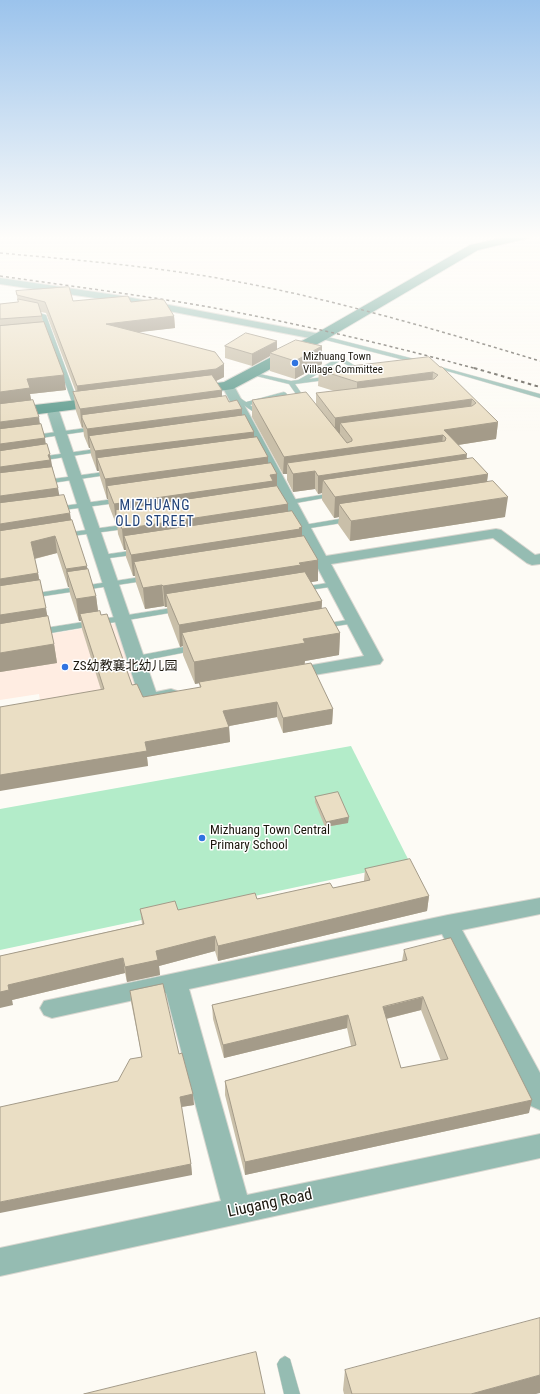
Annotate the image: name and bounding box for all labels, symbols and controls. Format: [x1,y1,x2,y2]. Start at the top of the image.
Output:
place label: Mizhuang Town Village Committee [303,350,383,376]
marker: Mizhuang Town Village Committee [290,358,300,368]
district label: MIZHUANG OLD STREET [115,498,195,530]
place label: ZS幼教襄北幼儿园 [73,659,178,675]
marker: ZS幼教襄北幼儿园 [60,662,70,672]
place label: Mizhuang Town Central Primary School [210,823,330,854]
marker: Mizhuang Town Central Primary School [197,833,207,843]
street label: Liugang Road [226,1186,314,1222]

